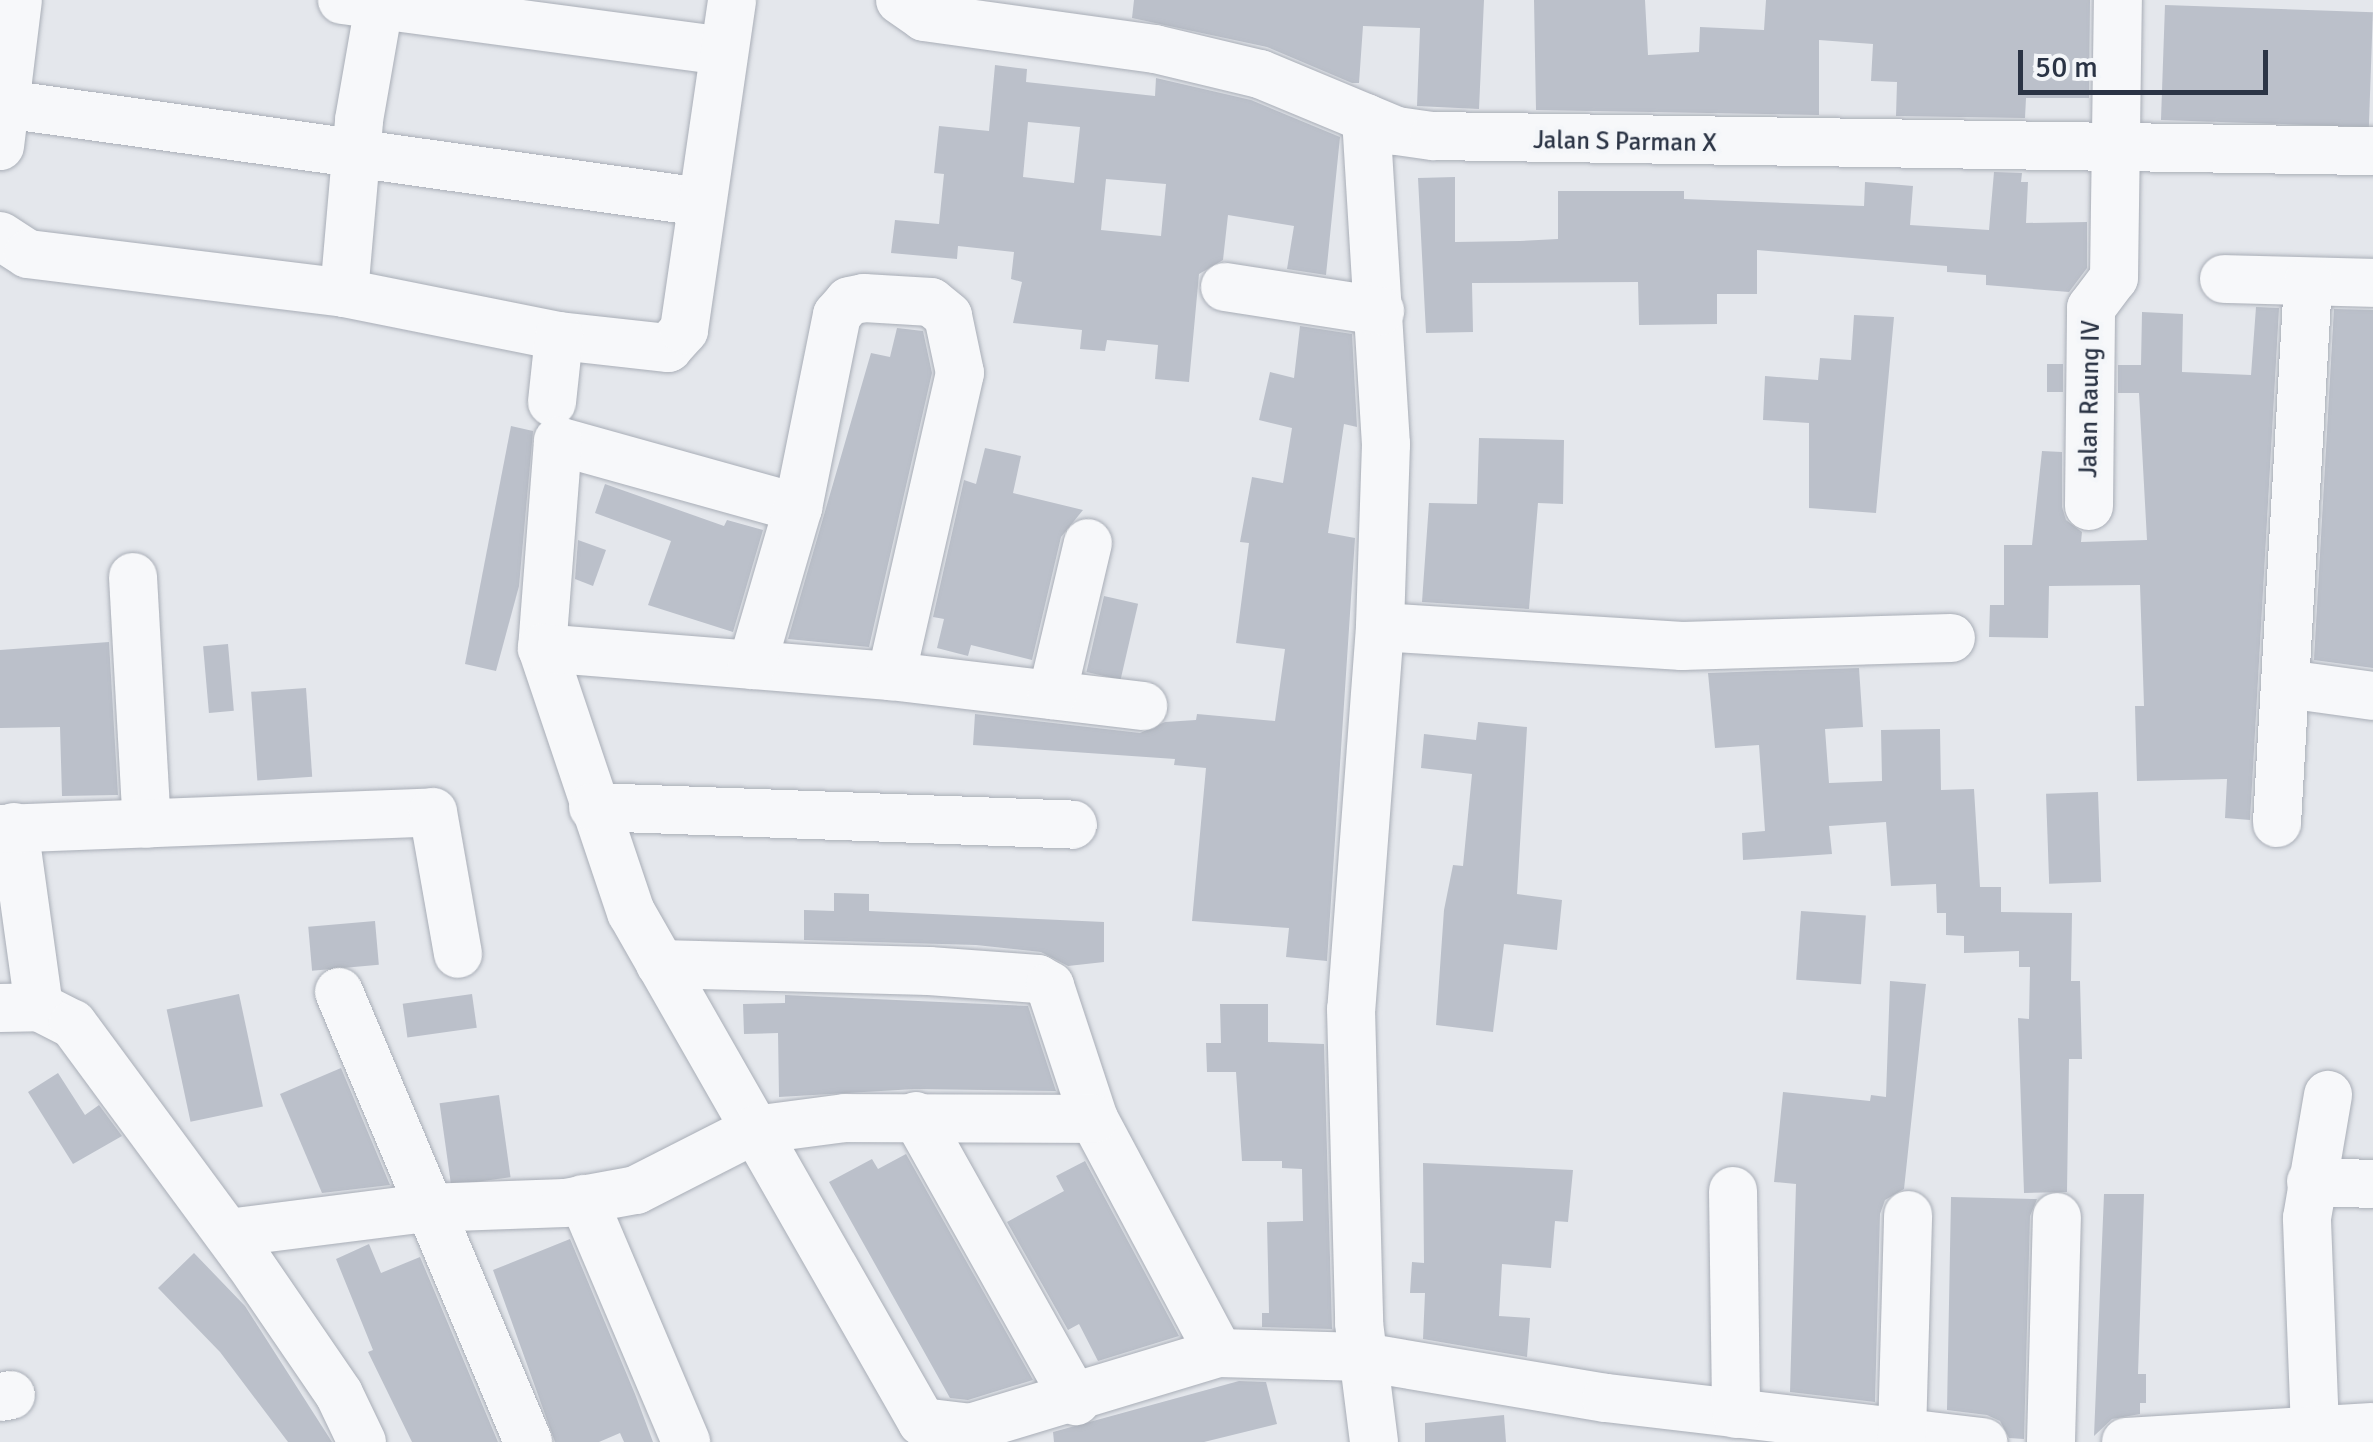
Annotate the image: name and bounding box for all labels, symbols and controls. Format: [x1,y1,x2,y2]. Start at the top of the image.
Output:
scale bar [2023,30,2273,92]
text: 50 m [2035,49,2098,86]
street label: Jalan S Parman X [1533,125,1717,159]
street label: Jalan Raung IV [2074,320,2106,478]

